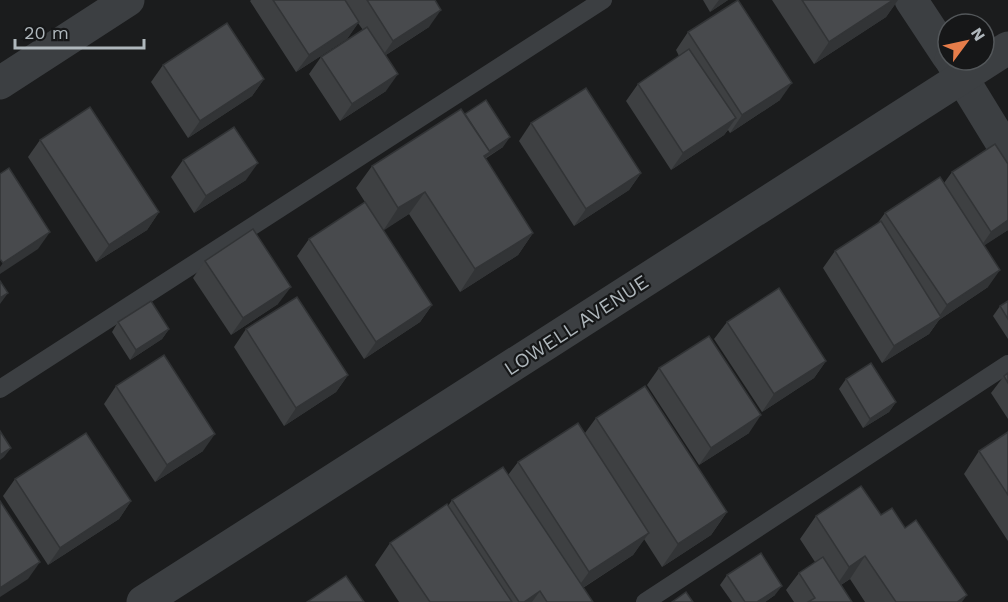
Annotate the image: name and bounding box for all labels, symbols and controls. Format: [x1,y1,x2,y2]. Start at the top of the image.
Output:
scale bar [15,12,144,50]
north arrow [936,12,996,72]
text: 20 m [24,22,69,43]
text: N [967,24,989,44]
street label: LOWELL AVENUE [499,269,653,381]

